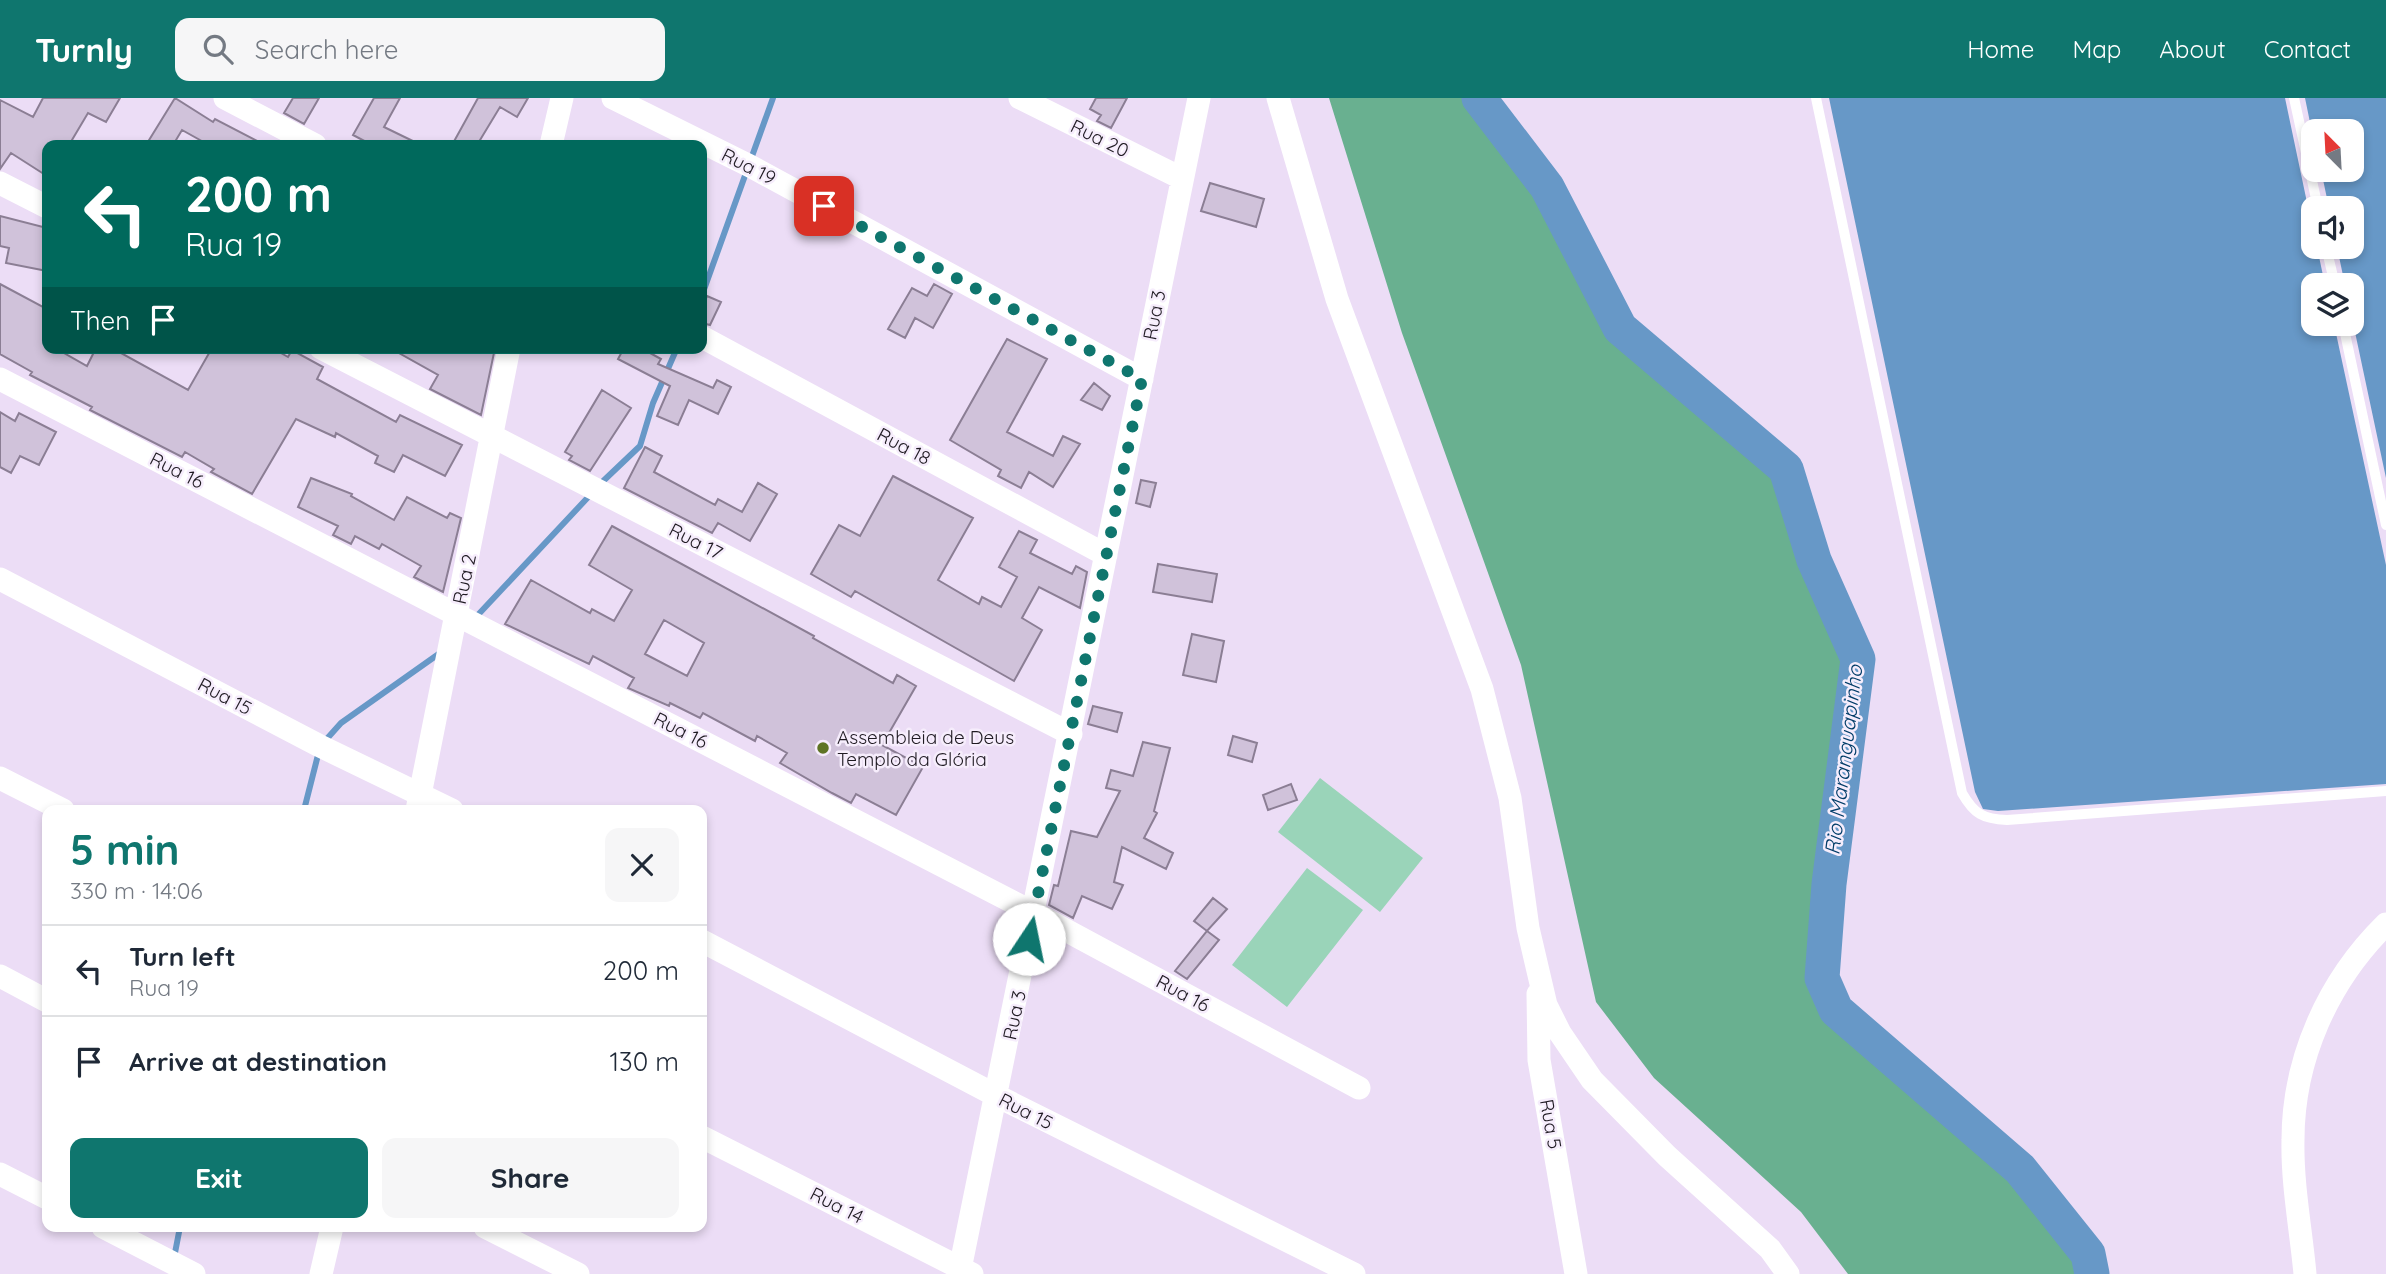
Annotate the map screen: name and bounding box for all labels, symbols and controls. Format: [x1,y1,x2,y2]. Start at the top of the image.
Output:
search box [175,18,665,81]
text: Turnly [35,29,133,70]
icon: search [199,30,237,68]
text: Search here [255,33,398,66]
text: Home [1967,34,2034,64]
text: Map [2072,34,2121,64]
text: About [2159,34,2226,64]
text: Contact [2264,34,2351,64]
street label: Rua 20 [1067,114,1133,162]
north arrow [2301,119,2364,182]
map controls [2301,119,2364,336]
street label: Rua 19 [718,142,780,190]
text: 200 m [185,163,332,224]
icon: left [70,168,161,259]
pin [794,176,854,236]
icon: arrive [805,187,843,225]
button: sound [2301,196,2364,259]
text: Rua 19 [185,224,282,264]
button: layers [2301,273,2364,336]
street label: Rua 3 [1137,288,1171,342]
icon: arrive [144,301,182,339]
text: Then [70,304,130,337]
street label: Rua 18 [873,422,935,470]
street label: Rua 16 [146,446,208,494]
street label: Rua 17 [665,517,727,565]
street label: Rua 2 [447,552,481,606]
water label: Rio Maranguapinho [1818,662,1868,856]
street label: Rua 15 [194,672,256,720]
street label: Rua 16 [650,706,712,754]
place label: Assembleia de Deus Templo da Glória [837,725,1014,771]
marker: Assembleia de Deus Templo da Glória [815,740,831,756]
text: 5 min [70,823,180,876]
button: close [605,828,679,902]
text: 330 m · 14:06 [70,876,203,905]
position arrow [992,902,1066,976]
text: Turn left [129,940,236,973]
icon: left [70,952,108,990]
text: 200 m [603,954,679,987]
street label: Rua 16 [1152,969,1214,1017]
text: Rua 19 [129,973,199,1002]
street label: Rua 3 [997,988,1031,1042]
icon: arrive [70,1043,108,1081]
text: Arrive at destination [129,1045,387,1078]
text: 130 m [609,1045,679,1078]
street label: Rua 15 [995,1087,1057,1135]
street label: Rua 5 [1535,1097,1567,1151]
button: Exit [70,1138,368,1218]
button: Share [382,1138,679,1218]
street label: Rua 14 [806,1181,868,1229]

